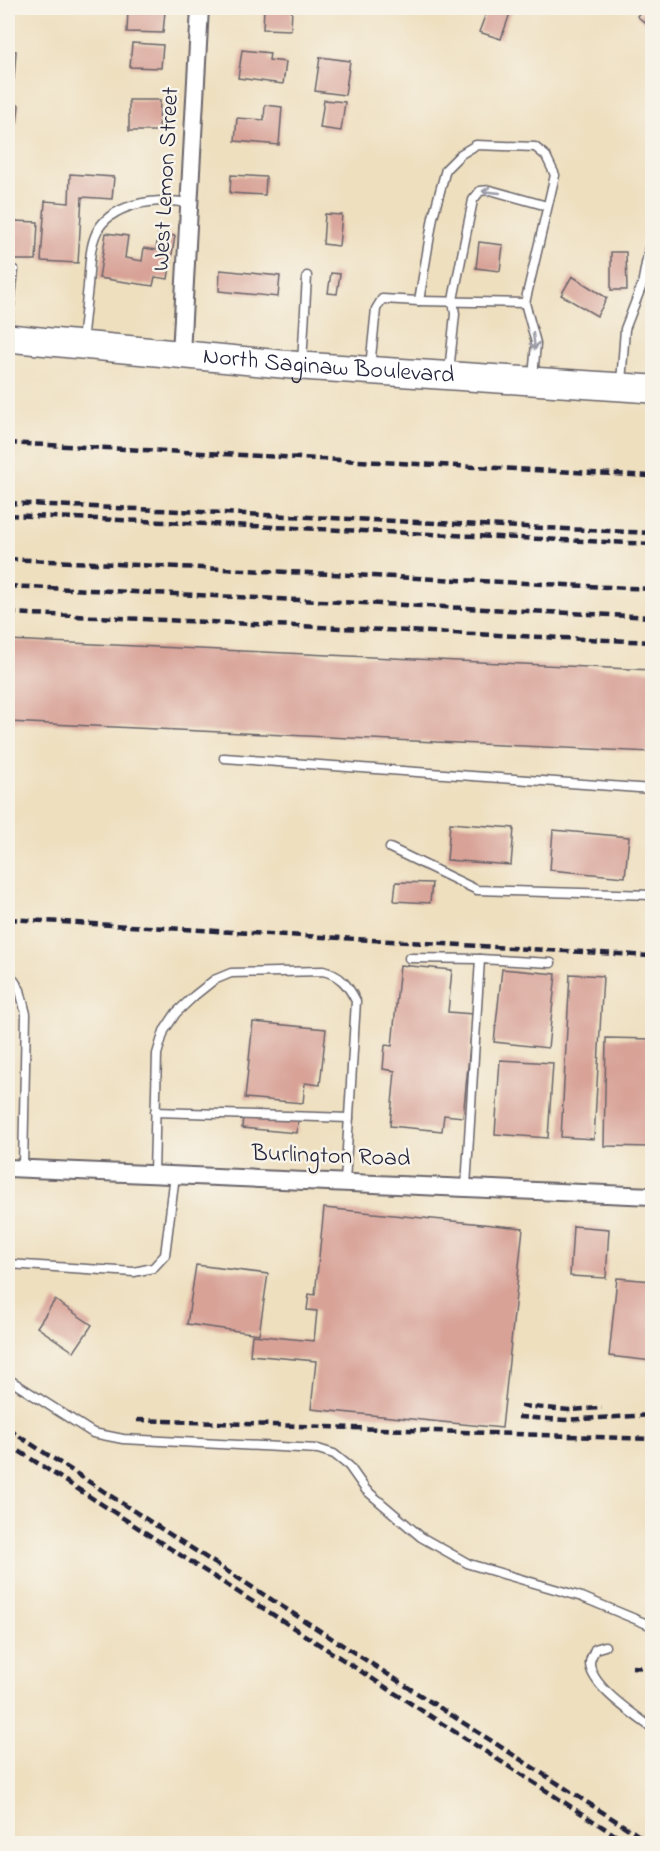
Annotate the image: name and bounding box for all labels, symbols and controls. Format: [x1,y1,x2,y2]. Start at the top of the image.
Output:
street label: West Lemon Street [145,86,189,272]
one-way arrow [481,186,501,197]
one-way arrow [529,331,540,351]
street label: North Saginaw Boulevard [201,339,456,394]
street label: Burlington Road [250,1137,411,1177]

